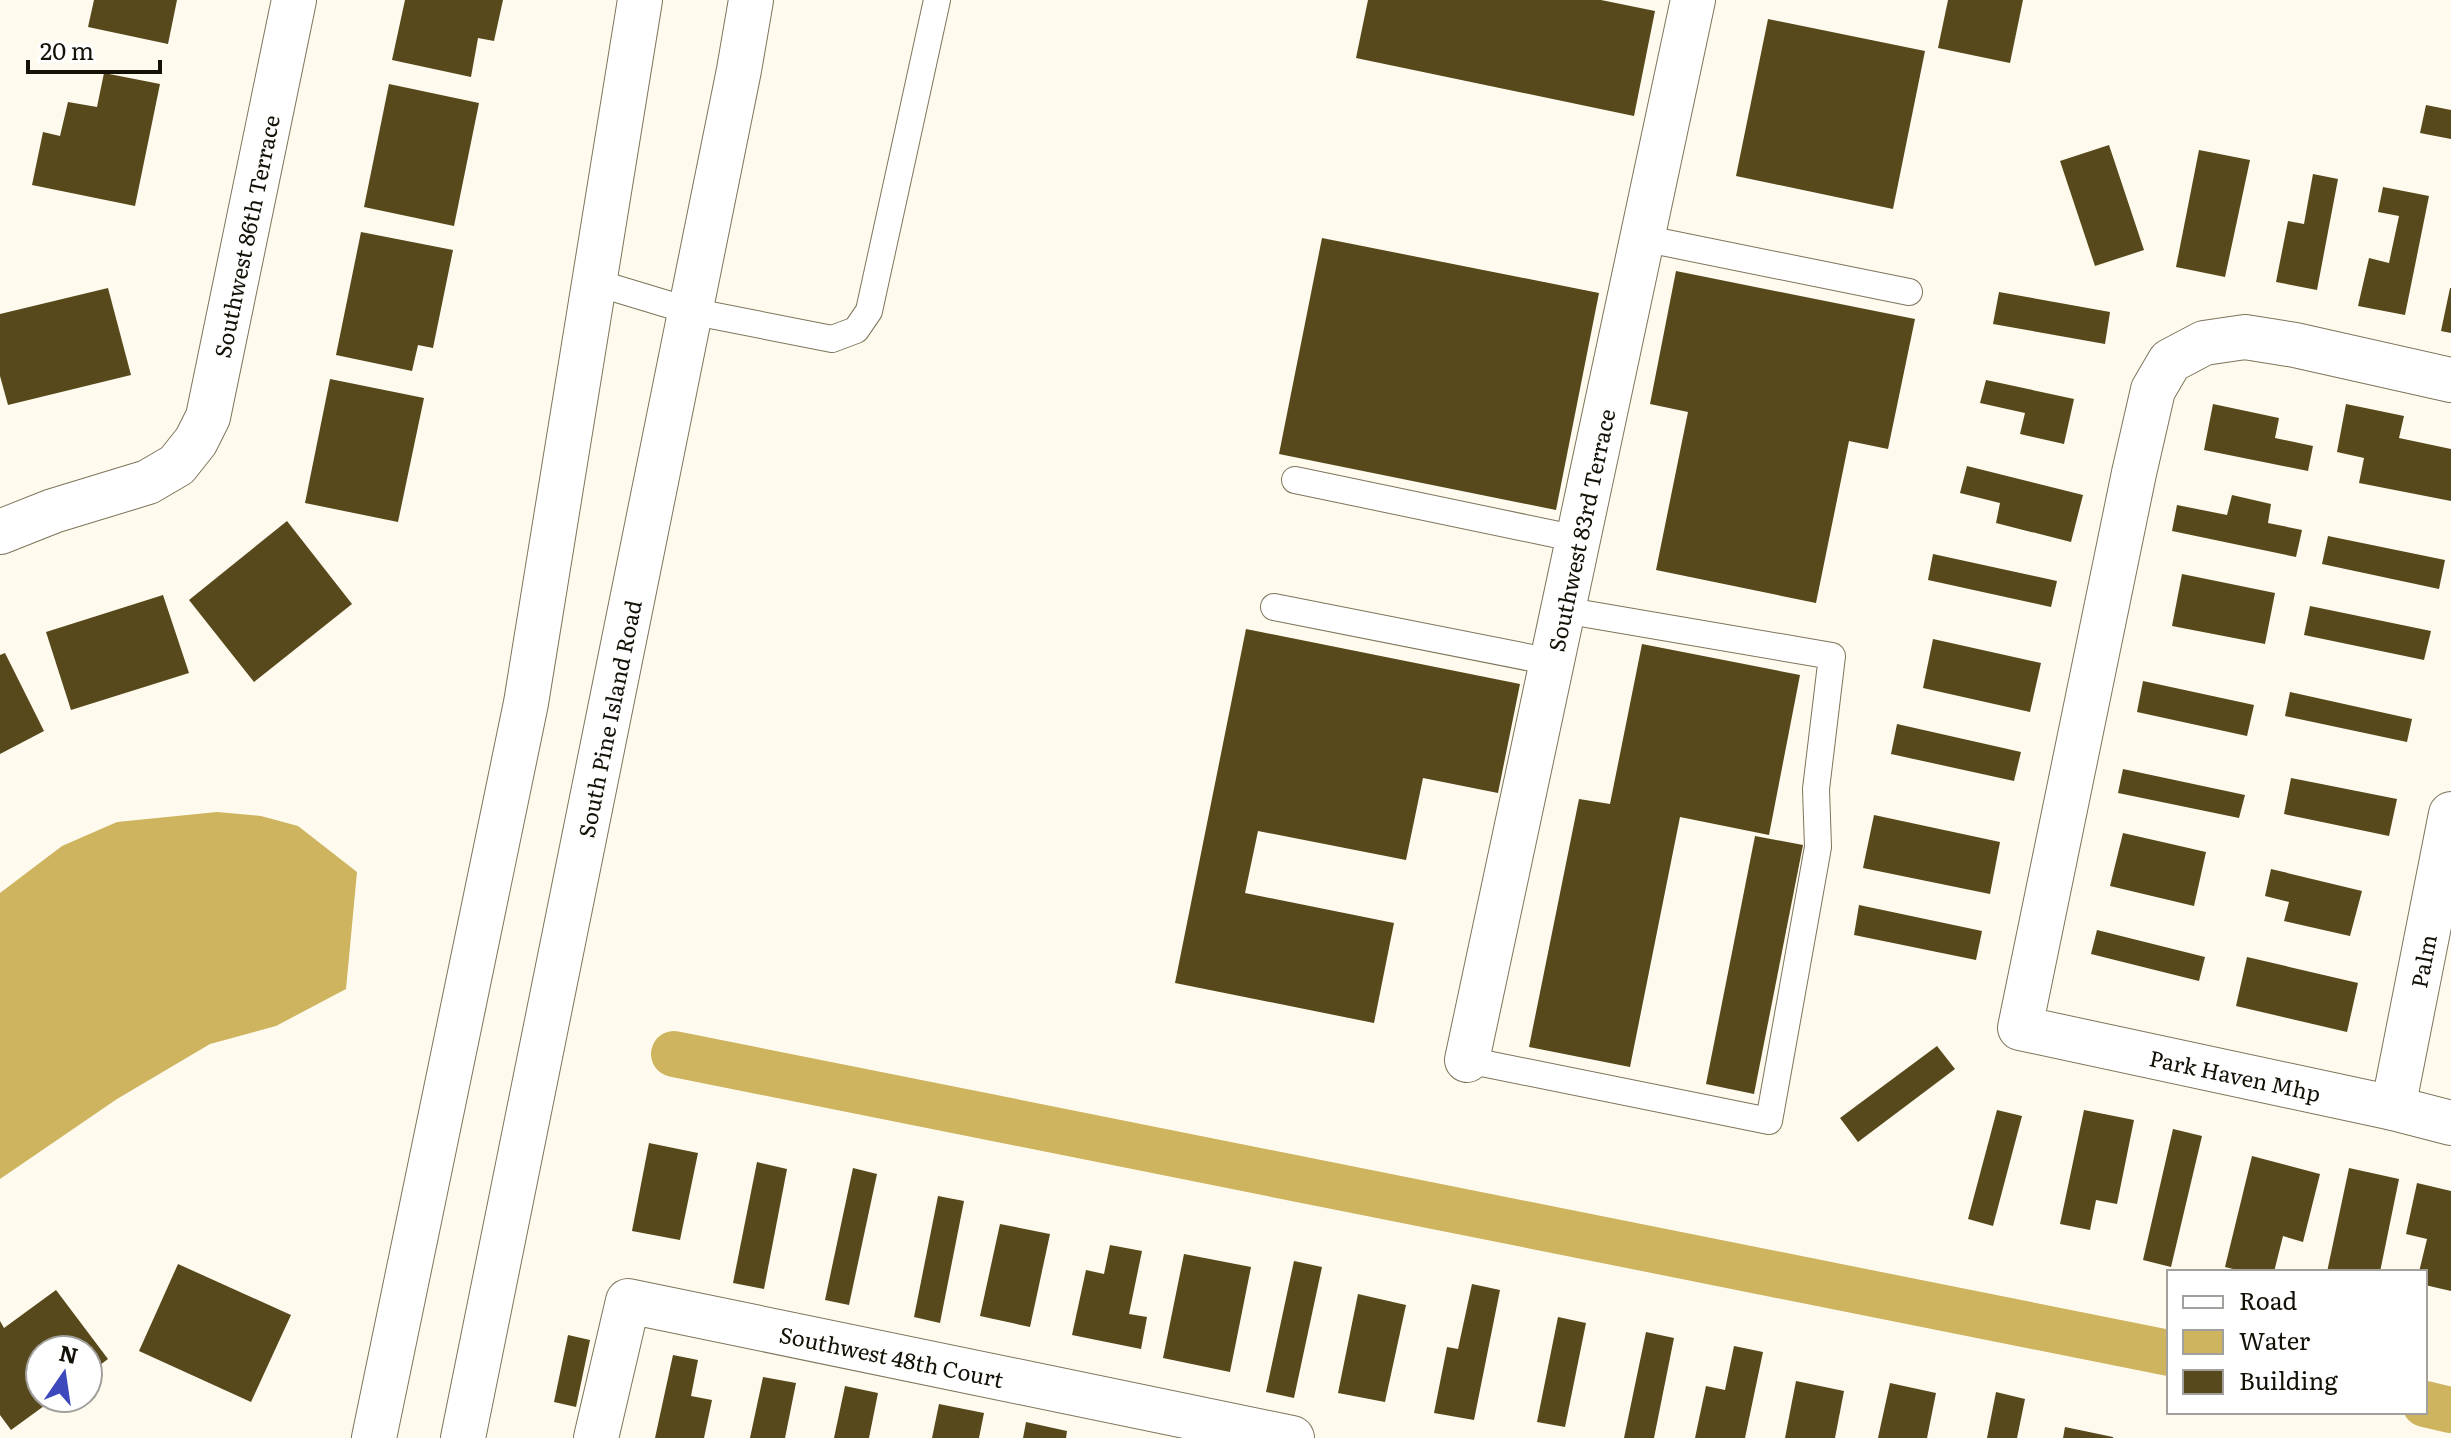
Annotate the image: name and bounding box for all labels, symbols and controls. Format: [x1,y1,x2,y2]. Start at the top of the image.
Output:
scale bar [28,24,160,74]
text: 20 m [40,32,94,67]
street label: Southwest 86th Terrace [204,112,286,361]
street label: Southwest 83rd Terrace [1538,405,1622,654]
street label: South Pine Island Road [568,597,648,840]
street label: Palm [2401,931,2443,990]
street label: Park Haven Mhp [2147,1040,2324,1109]
legend [2167,1270,2427,1414]
text: Road [2239,1282,2298,1317]
street label: Southwest 48th Court [777,1316,1007,1395]
text: Water [2239,1322,2311,1357]
north arrow [24,1334,104,1414]
text: N [56,1335,82,1371]
text: Building [2239,1362,2338,1397]

